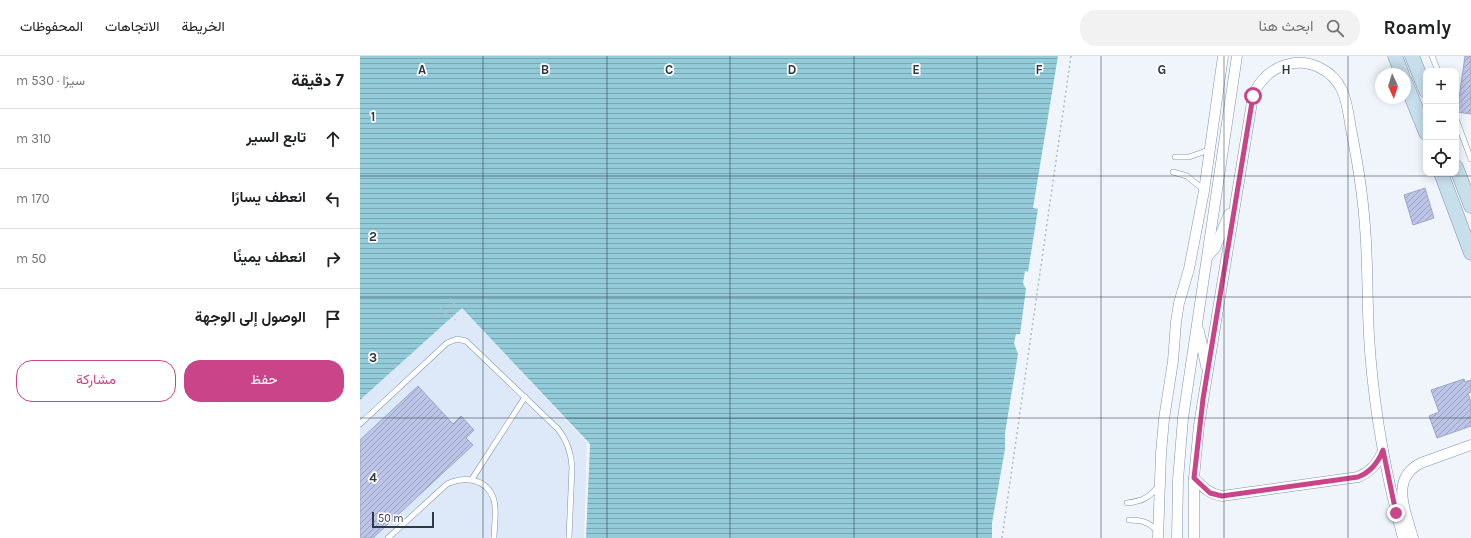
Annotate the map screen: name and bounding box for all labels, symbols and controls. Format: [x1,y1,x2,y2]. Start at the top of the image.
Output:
search box [1080,10,1360,46]
text: ابحث هنا [1258,17,1314,35]
icon: search [1324,17,1346,39]
text: Roamly [1384,17,1451,39]
text: المحفوظات [20,18,83,35]
text: الاتجاهات [105,18,159,35]
text: الخريطة [181,18,225,35]
text: A [418,62,426,77]
text: B [541,62,549,77]
text: C [665,62,673,77]
text: D [788,62,797,77]
text: E [912,62,920,77]
text: F [1035,62,1043,77]
text: G [1158,62,1166,77]
text: H [1281,62,1291,77]
north arrow [1375,68,1411,104]
map controls [1423,68,1459,176]
button: + [1423,68,1459,104]
text: 7 دقيقة [291,70,344,90]
text: سيرًا · 530 m [16,73,85,88]
route start [1244,87,1262,105]
button: − [1423,104,1459,140]
text: 1 [371,109,375,124]
text: تابع السير [246,128,306,146]
icon: ahead [322,128,344,150]
text: 310 m [16,131,51,146]
button: locate [1423,140,1459,176]
text: انعطف يسارًا [231,188,306,206]
icon: left [322,188,344,210]
text: 170 m [16,191,49,206]
text: 2 [369,229,377,244]
text: انعطف يمينًا [233,248,306,266]
icon: right [322,248,344,270]
text: 50 m [16,251,46,266]
text: الوصول إلى الوجهة [195,308,306,326]
icon: arrive [322,308,344,330]
text: 3 [369,350,377,365]
button: مشاركة [16,360,176,402]
button: حفظ [184,360,344,402]
text: 4 [369,470,377,485]
route end [1387,504,1405,522]
scale bar [372,510,434,529]
text: 50 m [378,512,404,525]

